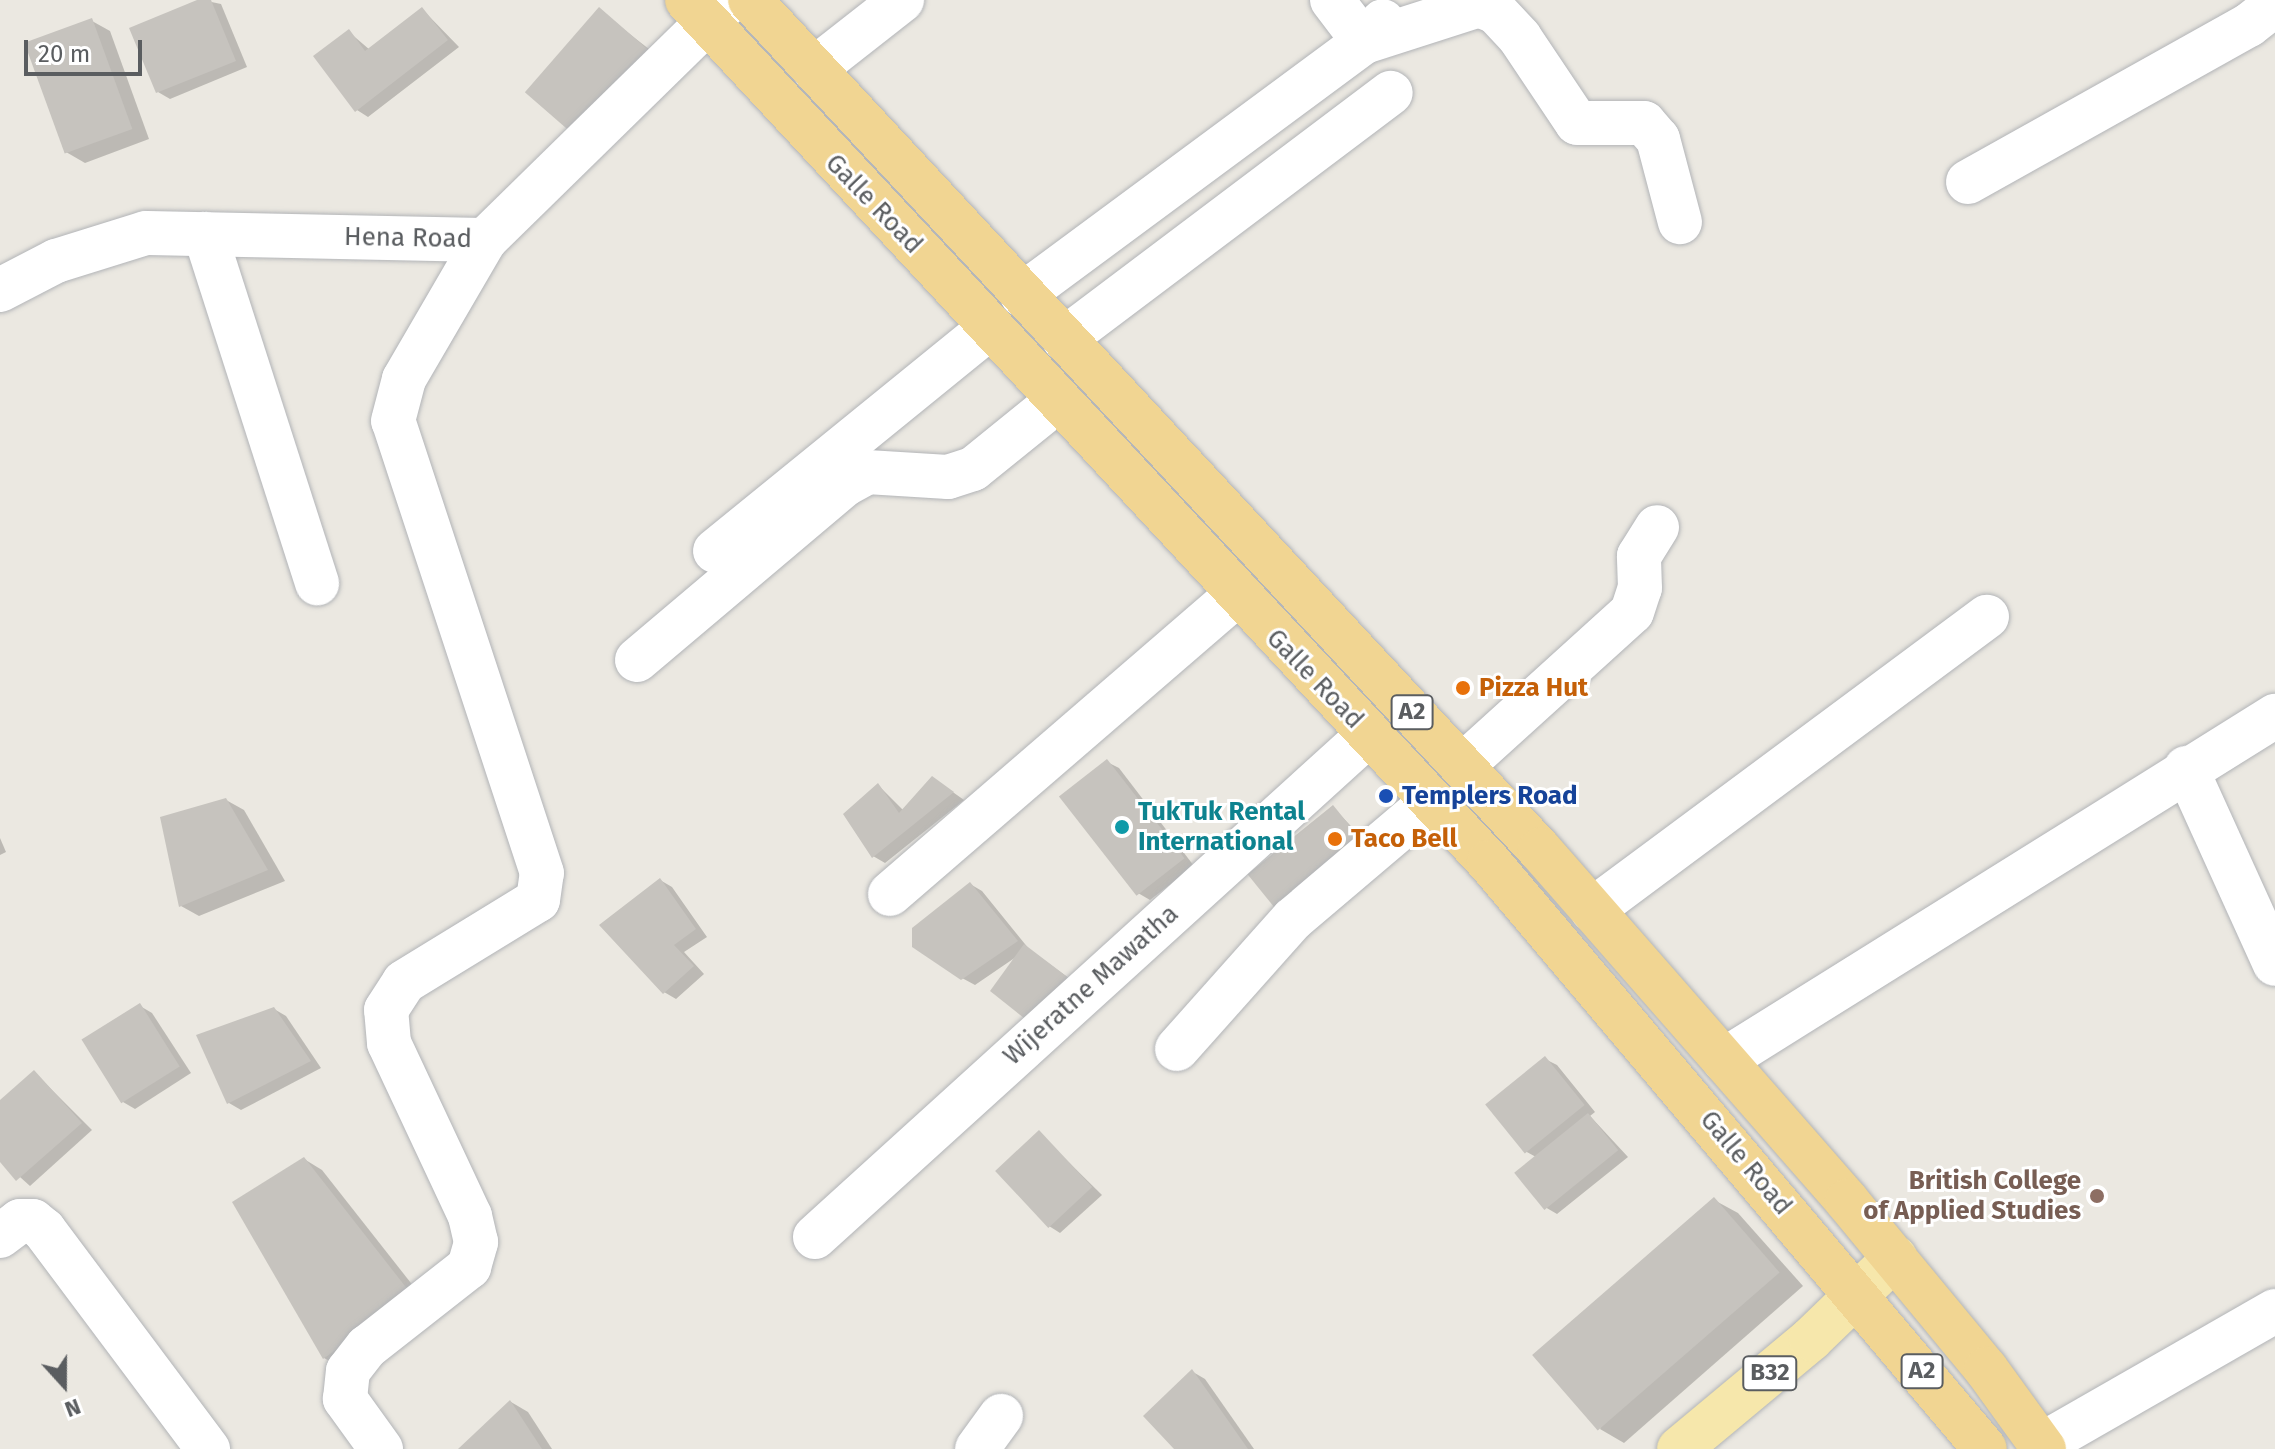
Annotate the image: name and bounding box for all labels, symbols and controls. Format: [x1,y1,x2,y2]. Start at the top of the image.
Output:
scale bar [28,24,146,74]
text: 20 m [38,40,90,68]
street label: Galle Road [819,148,929,260]
street label: Hena Road [344,221,472,255]
street label: Galle Road [1260,623,1370,735]
place label: Pizza Hut [1479,672,1588,704]
marker: Pizza Hut [1454,679,1472,697]
road number: A2 [1390,692,1434,732]
place label: Templers Road [1402,780,1578,812]
marker: Templers Road [1377,787,1395,805]
place label: TukTuk Rental International [1138,796,1305,858]
marker: TukTuk Rental International [1113,818,1131,836]
place label: Taco Bell [1351,823,1457,855]
marker: Taco Bell [1326,830,1344,848]
street label: Wijeratne Mawatha [997,898,1185,1072]
street label: Galle Road [1693,1105,1799,1221]
place label: British College of Applied Studies [1863,1165,2081,1226]
marker: British College of Applied Studies [2088,1187,2106,1205]
north arrow [24,1345,104,1425]
road number: A2 [1900,1351,1944,1391]
road number: B32 [1742,1353,1798,1393]
text: N [61,1393,84,1423]

